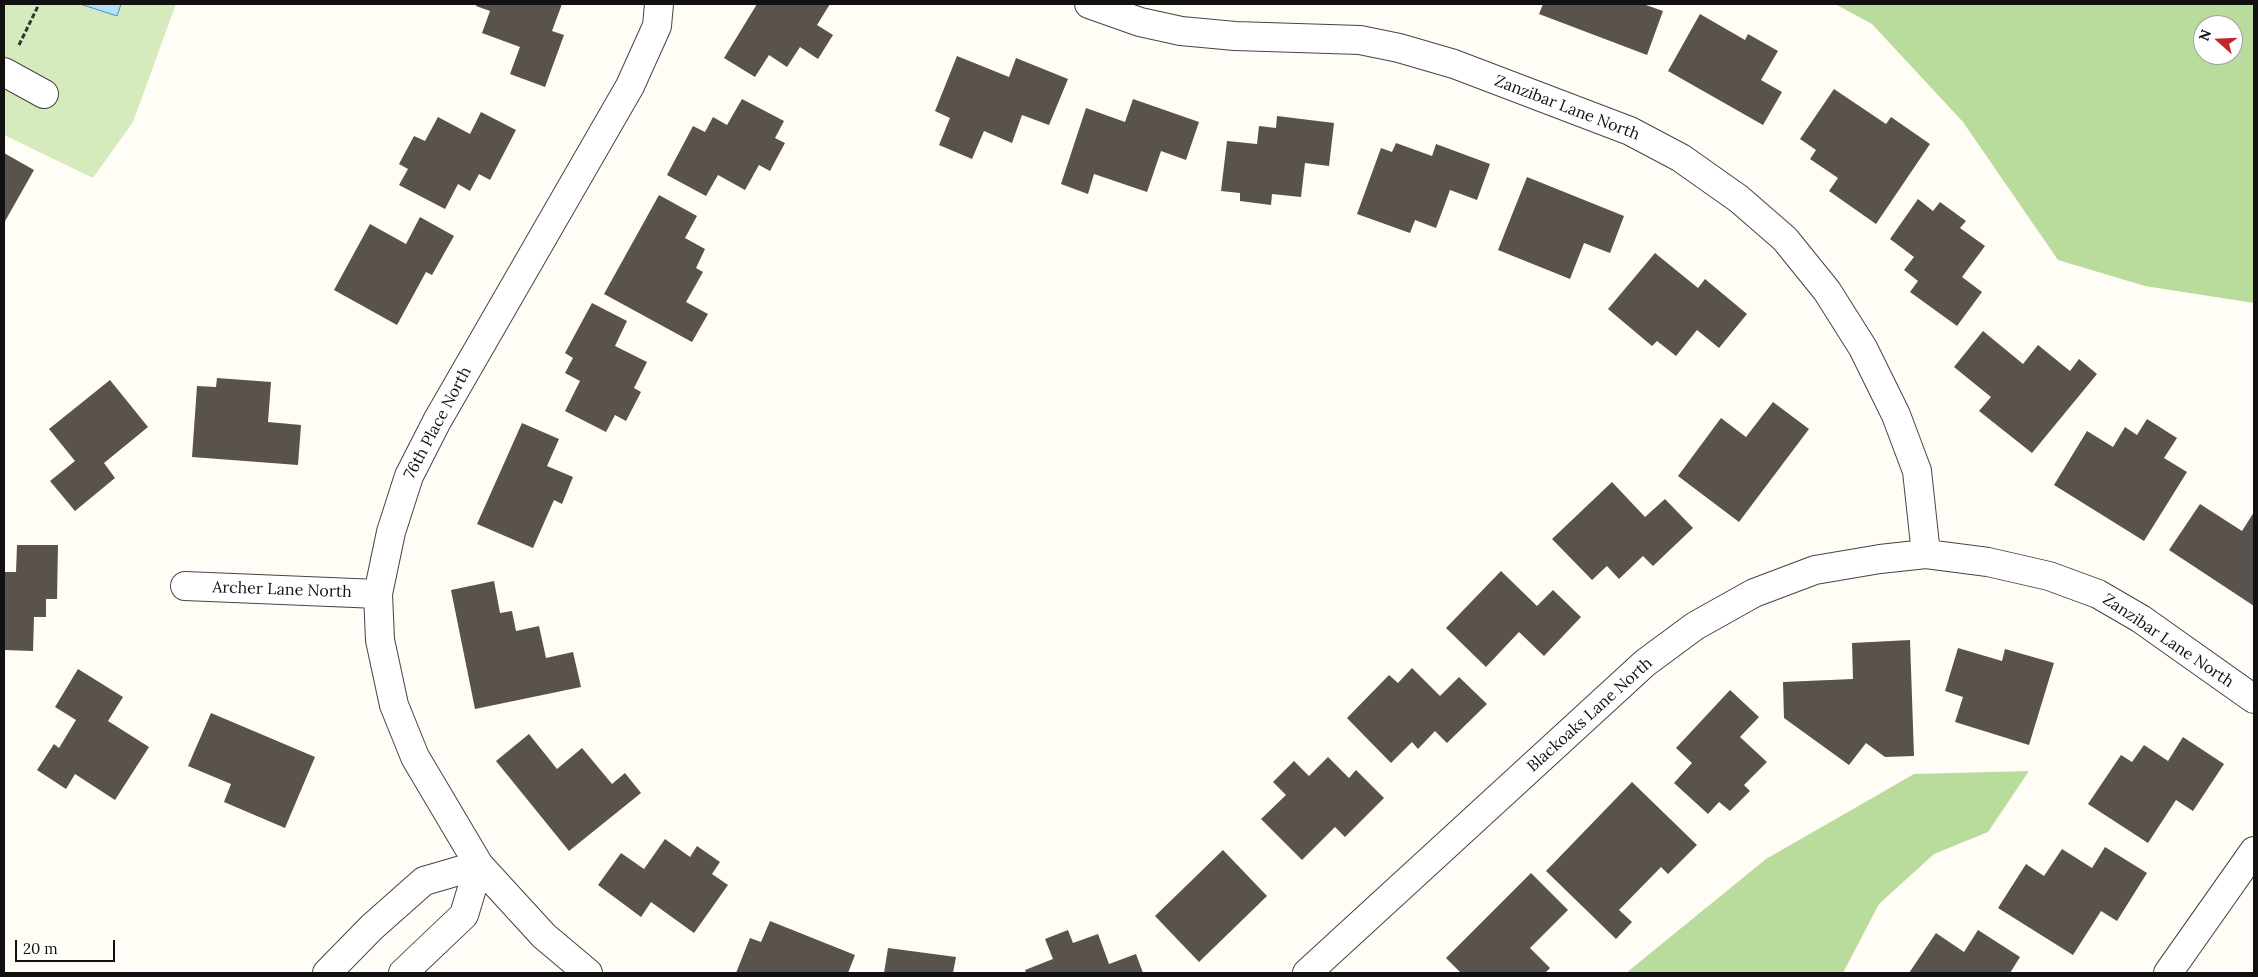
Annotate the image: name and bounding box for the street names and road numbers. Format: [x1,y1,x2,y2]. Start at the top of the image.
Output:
street label: Zanzibar Lane North [1492,71,1642,145]
street label: 76th Place North [400,364,476,482]
street label: Archer Lane North [212,578,352,602]
street label: Zanzibar Lane North [2099,590,2237,692]
street label: Blackoaks Lane North [1523,654,1657,776]

